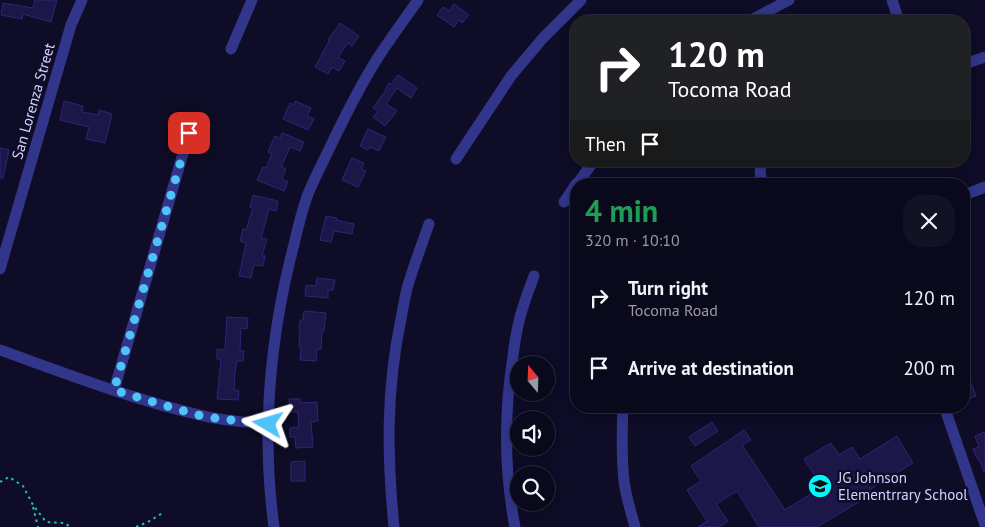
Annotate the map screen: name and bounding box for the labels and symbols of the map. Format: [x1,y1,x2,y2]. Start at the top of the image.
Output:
street label: San Lorenza Street [7,41,59,161]
pin [168,112,210,154]
north arrow [510,356,555,401]
position arrow [241,397,293,449]
place label: JG Johnson Elementrrary School [837,468,968,504]
school or university icon: JG Johnson Elementrrary School [807,473,833,499]

